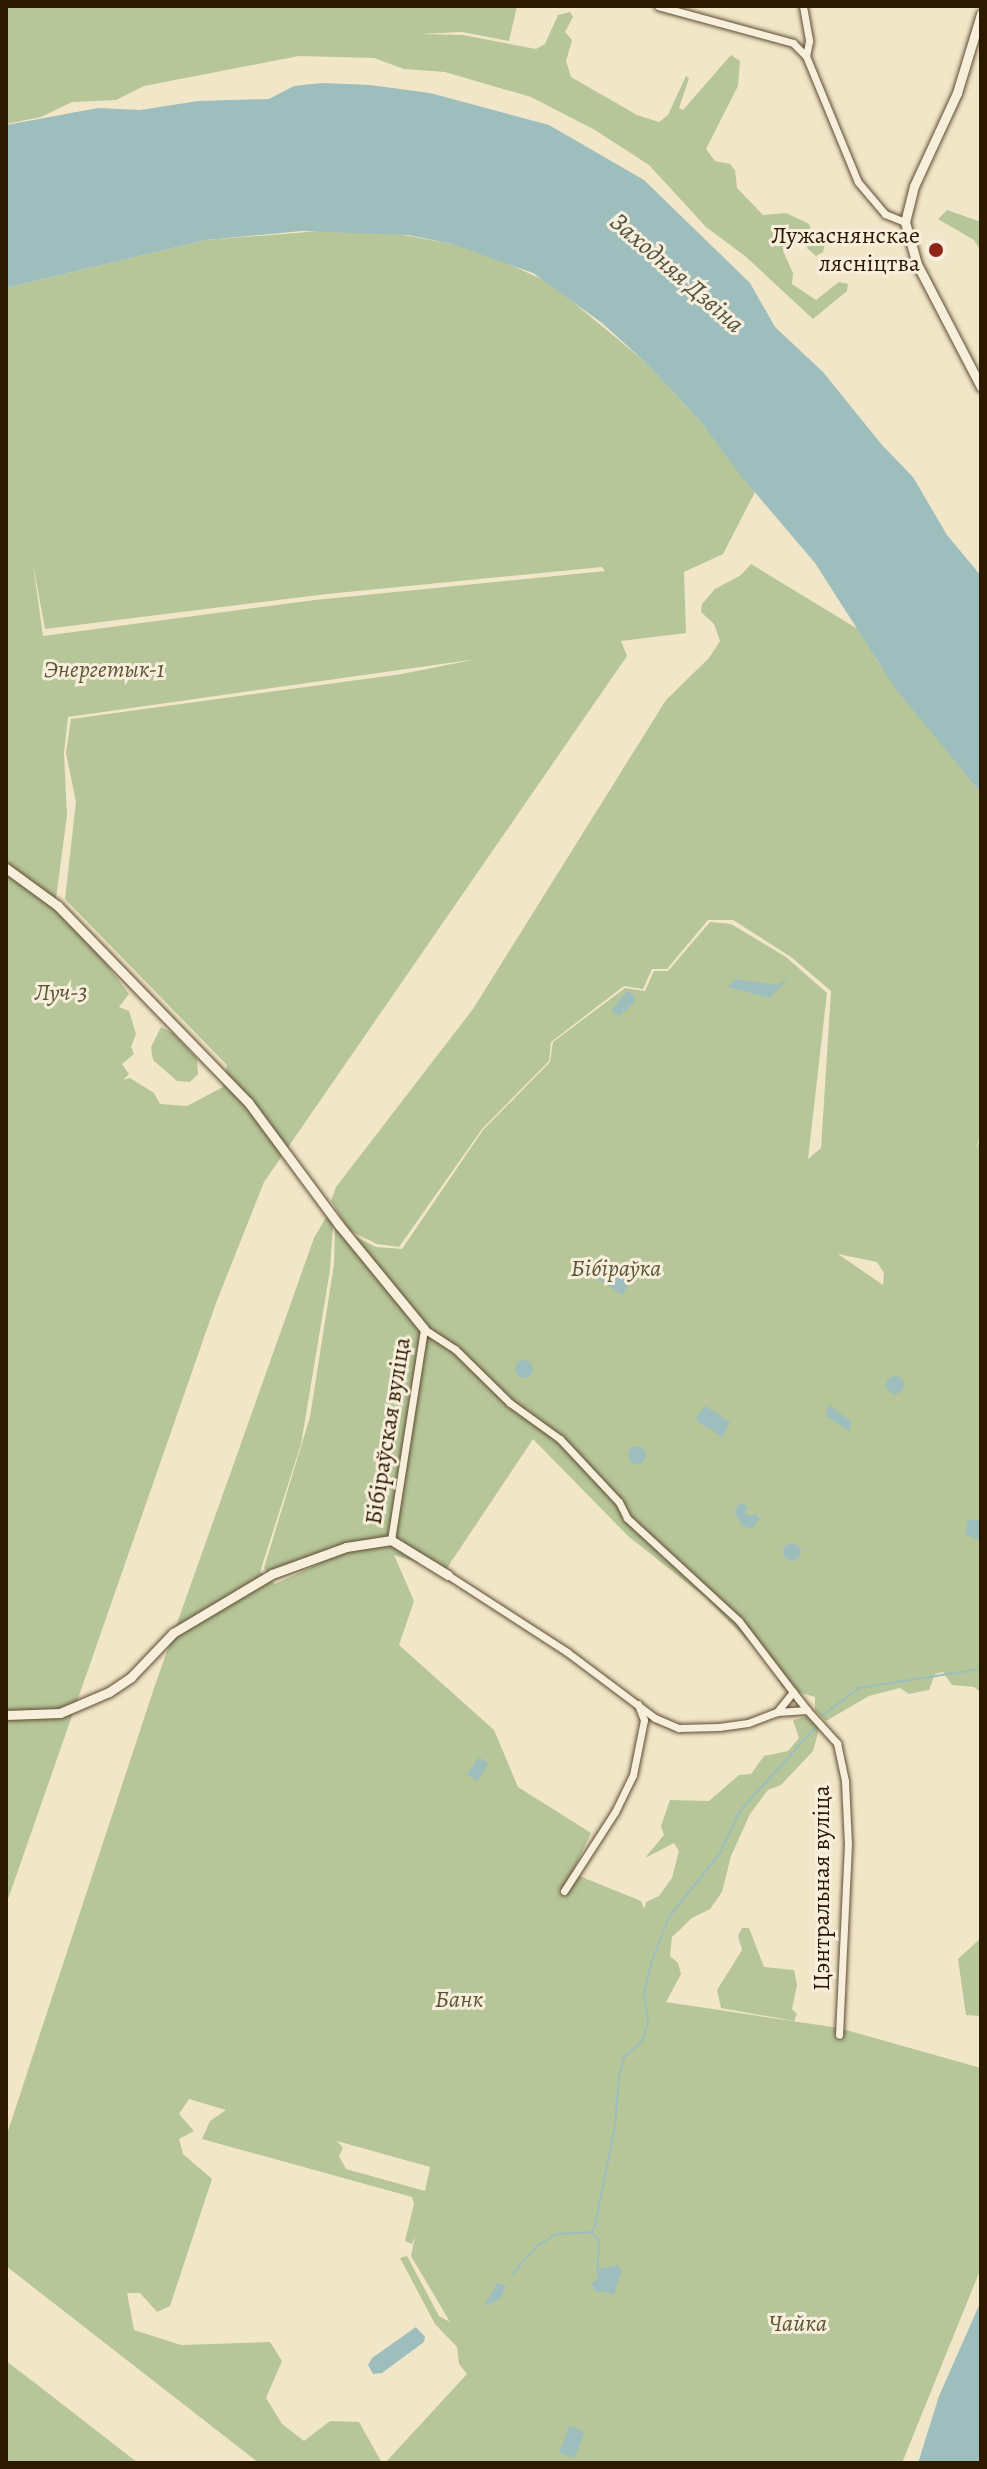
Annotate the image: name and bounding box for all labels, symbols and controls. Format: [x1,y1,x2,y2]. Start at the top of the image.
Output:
water label: Заходняя Дзвіна [603,206,751,340]
place label: Лужаснянскае лясніцтва [771,222,920,278]
marker: Лужаснянскае лясніцтва [927,241,945,259]
park label: Энергетык-1 [43,656,165,684]
park label: Луч-3 [35,979,87,1007]
park label: Бібіраўка [571,1255,661,1283]
street label: Бібіраўская вуліца [359,1335,417,1527]
street label: Цэнтральная вуліца [808,1785,836,1991]
park label: Банк [435,1986,483,2014]
park label: Чайка [769,2310,827,2338]

